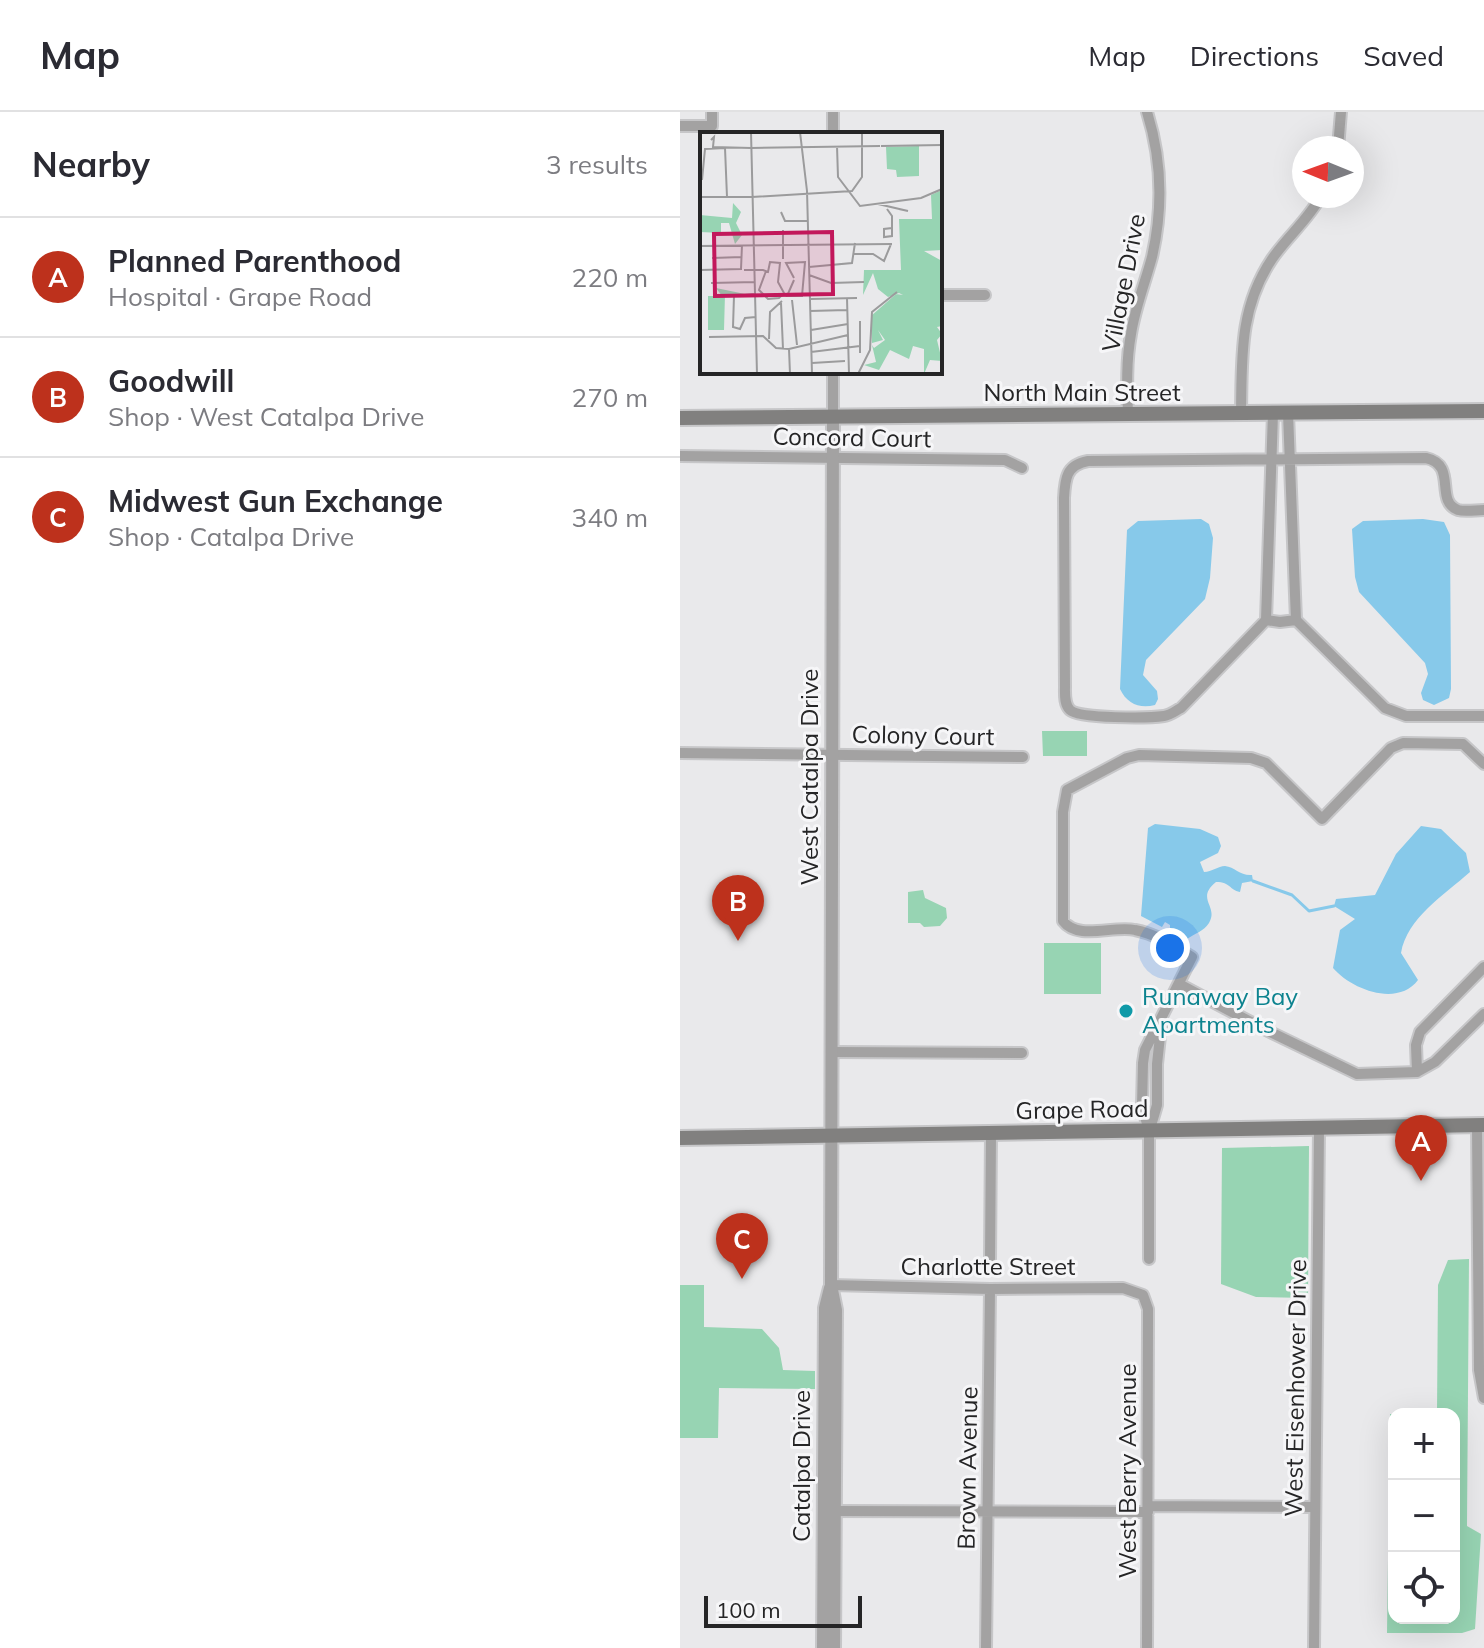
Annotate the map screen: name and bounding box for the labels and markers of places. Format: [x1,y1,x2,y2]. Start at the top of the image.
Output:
pin: B [712,875,764,941]
place label: Runaway Bay Apartments [1142,981,1298,1039]
marker: Runaway Bay Apartments [1117,1002,1135,1020]
pin: A [1395,1115,1447,1181]
pin: C [716,1213,768,1279]

